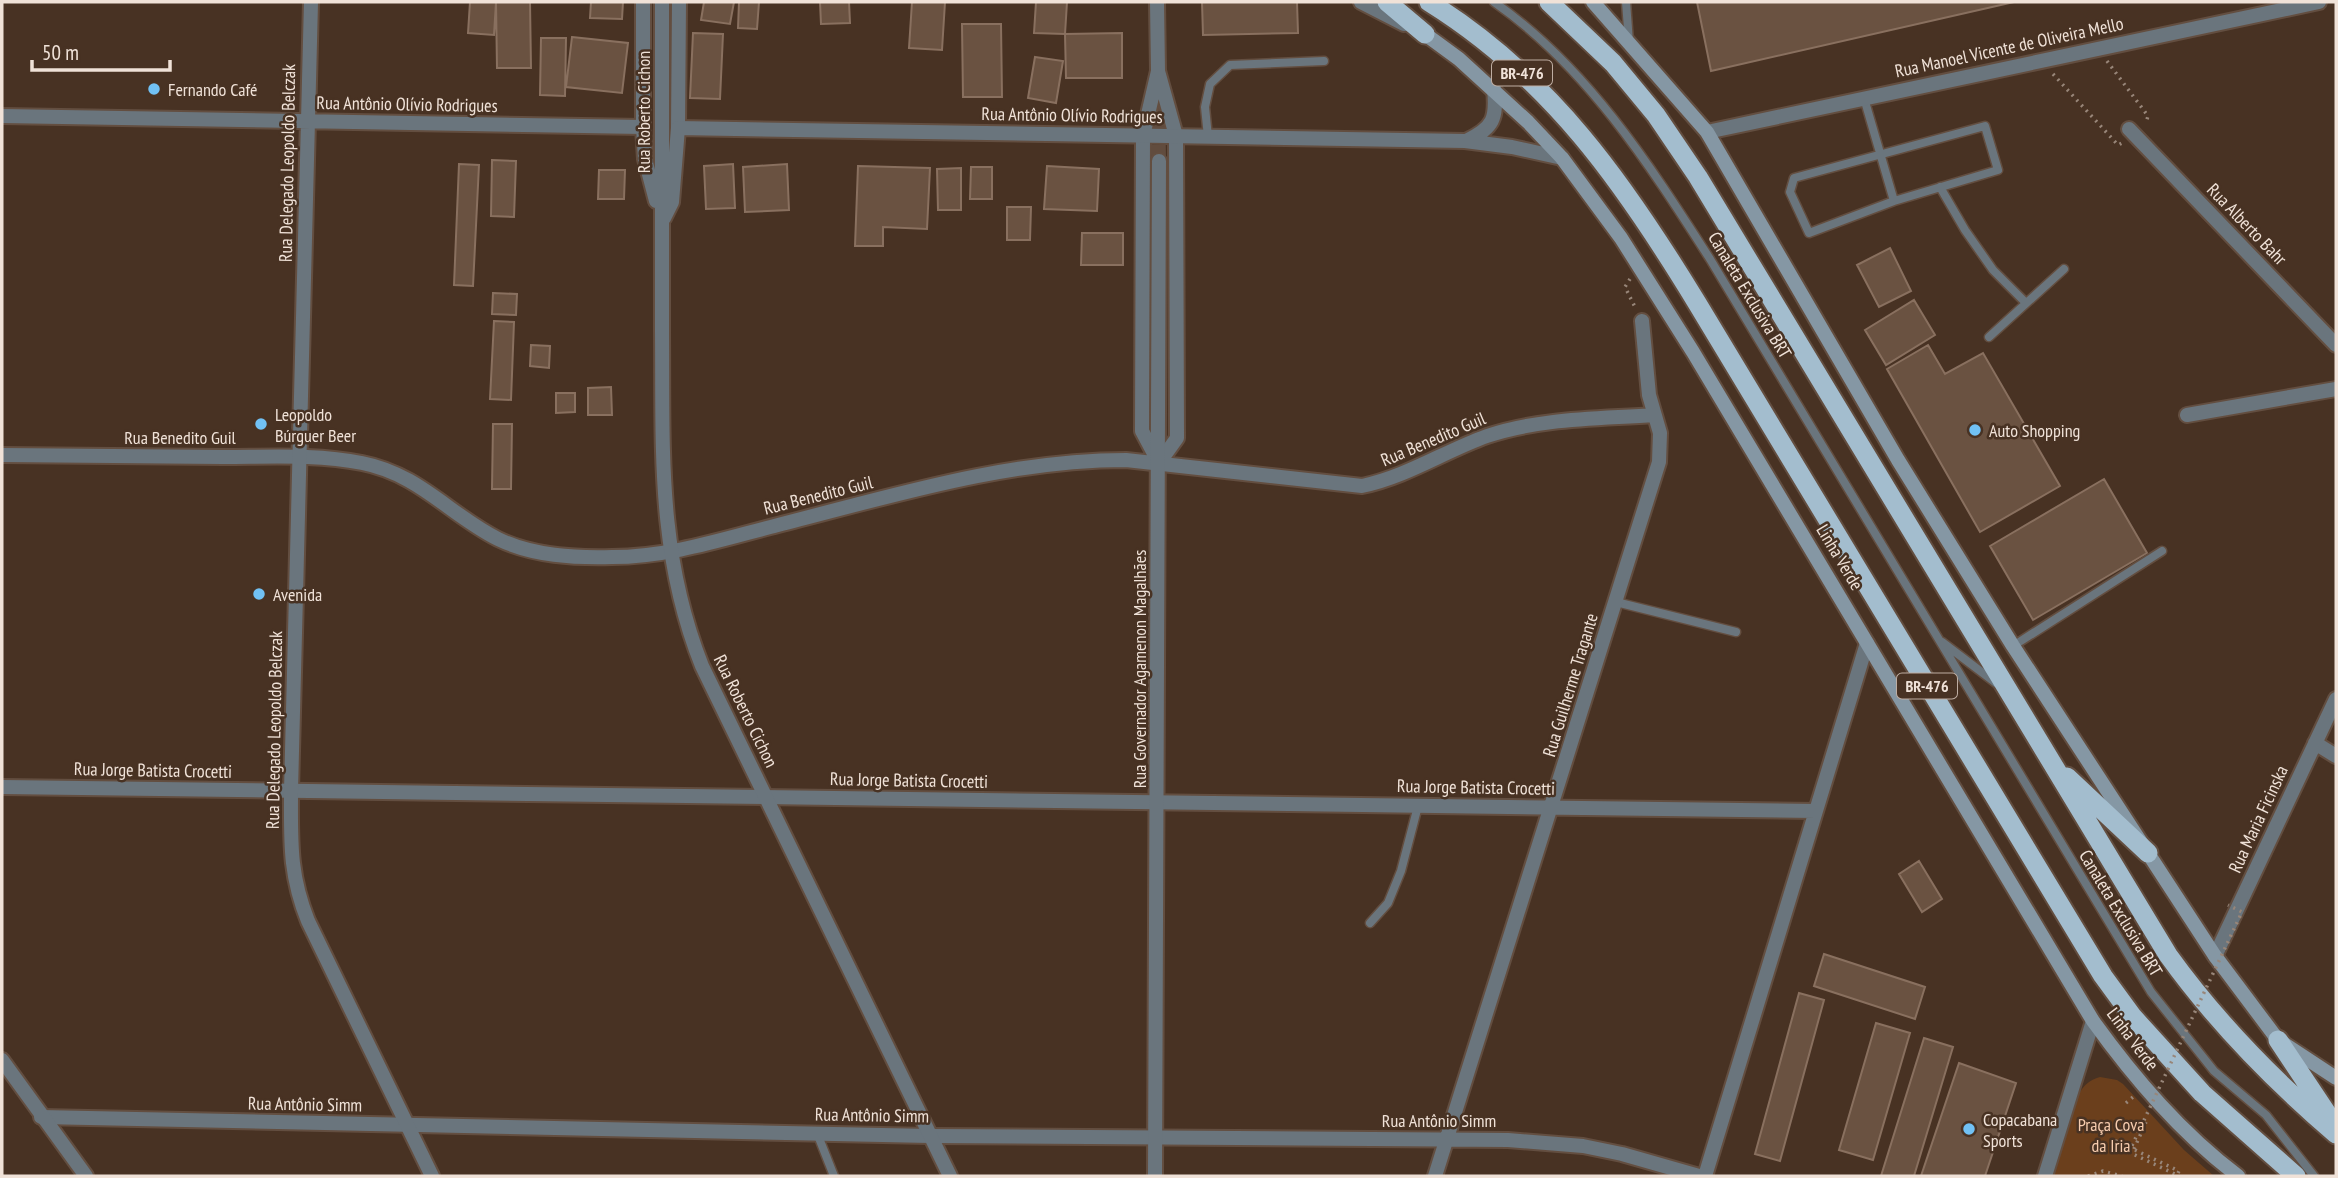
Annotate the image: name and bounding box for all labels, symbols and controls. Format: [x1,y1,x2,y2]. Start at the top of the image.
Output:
street label: Rua Manoel Vicente de Oliveira Mello [1893,11,2126,82]
scale bar [32,28,170,72]
text: 50 m [42,39,79,66]
street label: Rua Roberto Cichon [632,51,655,173]
road number: BR-476 [1492,60,1552,86]
street label: Rua Delegado Leopoldo Belczak [274,64,300,262]
place label: Fernando Café [168,78,257,101]
marker: Fernando Café [146,81,162,97]
street label: Rua Antônio Olívio Rodrigues [316,91,498,117]
street label: Rua Antônio Olívio Rodrigues [981,102,1163,128]
street label: Rua Alberto Bahr [2202,178,2292,270]
street label: Canaleta Exclusiva BRT [1703,228,1797,362]
place label: Leopoldo Búrguer Beer [275,403,356,447]
street label: Rua Benedito Guil [1377,406,1490,471]
marker: Leopoldo Búrguer Beer [253,416,269,432]
place label: Auto Shopping [1989,419,2080,442]
marker: Auto Shopping [1967,422,1983,438]
street label: Rua Benedito Guil [124,426,237,449]
street label: Rua Benedito Guil [761,470,876,520]
street label: Linha Verde [1811,520,1869,594]
street label: Rua Governador Agamenon Magalhães [1128,550,1151,788]
place label: Avenida [273,583,322,606]
marker: Avenida [251,586,267,602]
street label: Rua Guilherme Tragante [1537,610,1603,760]
street label: Rua Delegado Leopoldo Belczak [261,631,287,829]
street label: Rua Roberto Cichon [709,651,783,771]
road number: BR-476 [1897,674,1957,698]
street label: Rua Jorge Batista Crocetti [74,757,232,783]
street label: Rua Maria Ficinska [2223,762,2293,876]
street label: Rua Jorge Batista Crocetti [830,767,988,793]
street label: Rua Jorge Batista Crocetti [1397,774,1555,800]
street label: Canaleta Exclusiva BRT [2074,846,2168,980]
street label: Linha Verde [2102,1003,2164,1075]
street label: Rua Antônio Simm [248,1092,362,1116]
street label: Rua Antônio Simm [815,1103,929,1127]
place label: Copacabana Sports [1983,1108,2057,1152]
street label: Rua Antônio Simm [1382,1109,1496,1132]
park label: Praça Cova da Iria [2078,1113,2144,1157]
marker: Copacabana Sports [1961,1121,1977,1137]

